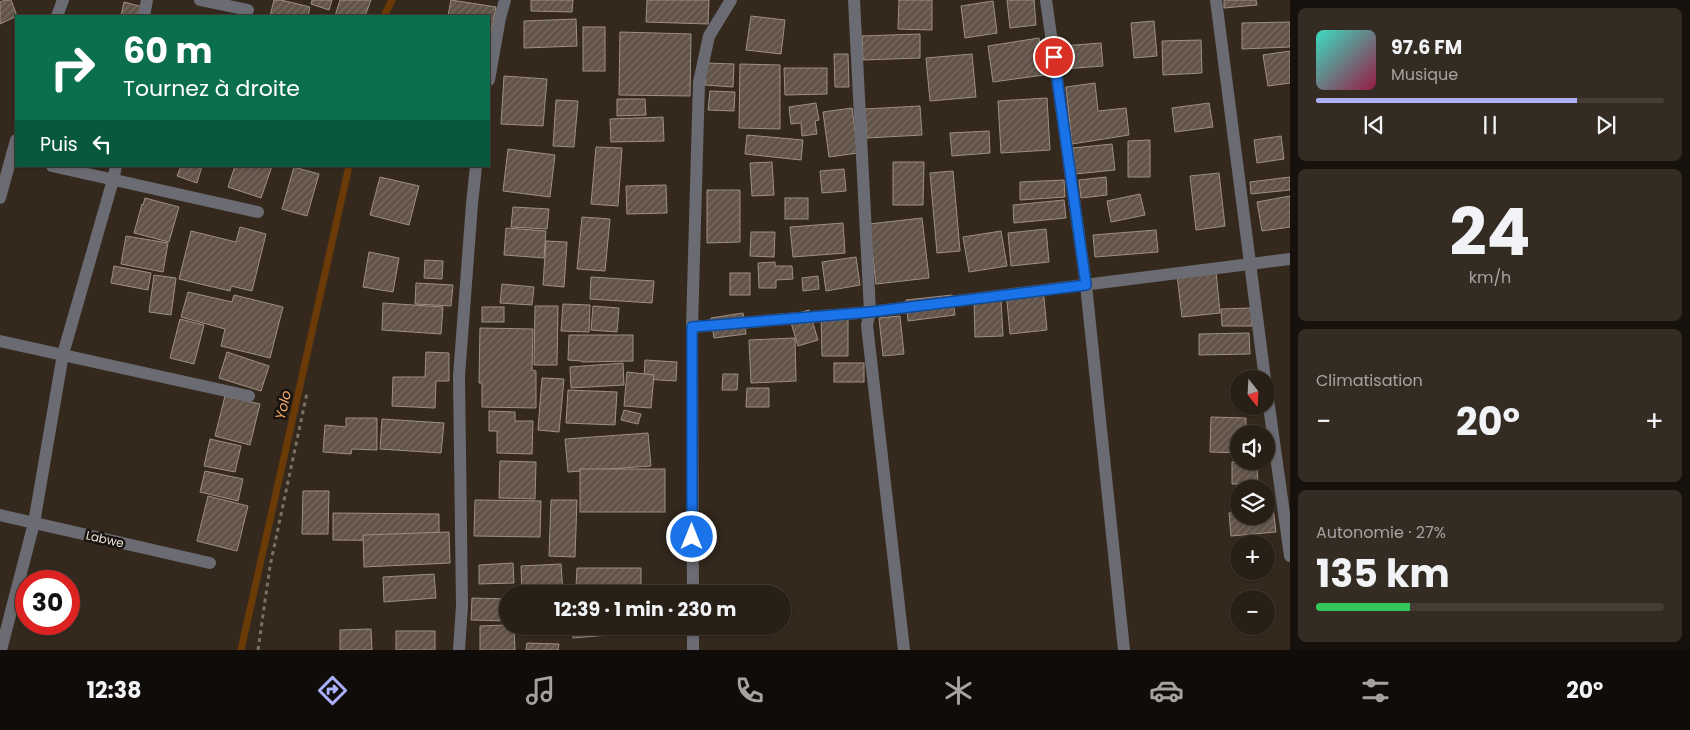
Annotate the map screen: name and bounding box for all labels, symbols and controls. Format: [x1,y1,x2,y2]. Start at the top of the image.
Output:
text: 60 m [123,26,213,75]
text: 97.6 FM [1391,34,1462,61]
icon: right [40,35,105,100]
pin [1033,36,1075,78]
icon: arrive [1040,43,1068,71]
text: Musique [1391,63,1458,86]
text: Tournez à droite [123,73,300,104]
icon: previous [1360,111,1388,139]
icon: pause [1476,111,1504,139]
icon: next [1592,111,1620,139]
icon: left [88,130,116,158]
text: Puis [40,131,78,158]
text: 24 [1449,187,1531,278]
text: km/h [1469,266,1511,289]
text: Climatisation [1316,369,1423,392]
north arrow [1230,370,1275,415]
map controls [1230,370,1275,635]
water label: Yolo [270,388,296,422]
text: 20° [1456,395,1520,448]
text: − [1316,402,1331,441]
text: + [1645,402,1664,441]
button: sound [1230,425,1275,470]
button: layers [1230,480,1275,525]
position arrow [665,510,717,562]
text: Autonomie · 27% [1316,521,1446,544]
street label: Labwe [84,526,126,552]
button: + [1230,535,1275,580]
text: 135 km [1316,547,1450,600]
speed limit sign: 30 [15,570,80,635]
button: − [1230,590,1275,635]
text: 12:39 · 1 min · 230 m [554,596,736,623]
icon: directions [315,673,350,708]
icon: music [523,673,558,708]
icon: phone [732,673,767,708]
icon: climate [941,673,976,708]
icon: car [1149,673,1184,708]
icon: filters [1358,673,1393,708]
text: 12:38 [87,675,141,706]
text: 20° [1566,675,1603,706]

